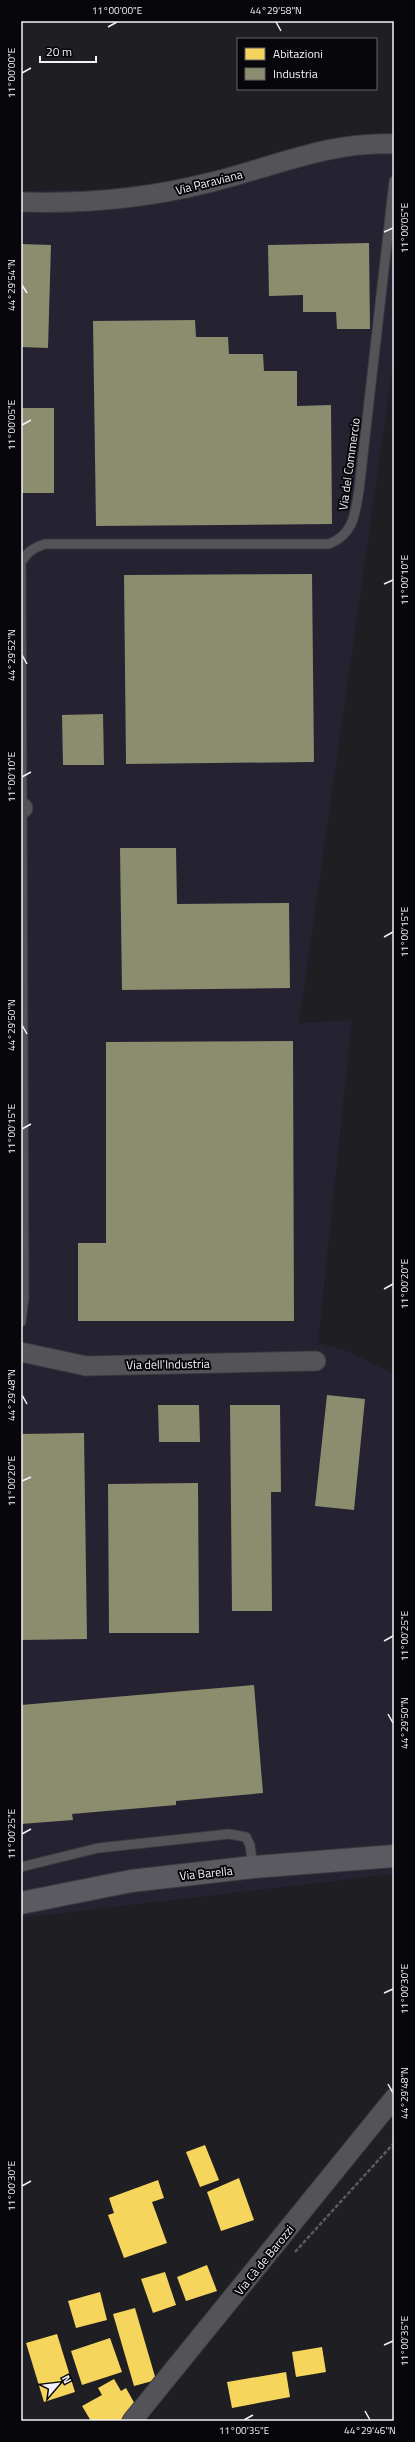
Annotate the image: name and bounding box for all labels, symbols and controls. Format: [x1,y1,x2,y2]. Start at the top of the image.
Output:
text: 11°00'00"E [92,3,143,18]
text: 44°29'58"N [250,3,302,18]
scale bar [40,38,96,64]
legend [237,38,377,90]
text: 20 m [46,42,72,61]
text: Abitazioni [273,44,323,63]
text: 11°00'00"E [4,47,19,98]
text: Industria [273,64,318,83]
street label: Via Paraviana [174,165,244,199]
text: 11°00'05"E [397,202,412,253]
text: 44°29'54"N [4,259,19,311]
text: 11°00'05"E [4,399,19,450]
street label: Via del Commercio [333,417,365,511]
text: 11°00'10"E [397,554,412,605]
text: 44°29'52"N [4,629,19,681]
text: 11°00'10"E [4,751,19,802]
text: 11°00'15"E [397,906,412,957]
text: 44°29'50"N [4,999,19,1051]
text: 11°00'15"E [4,1103,19,1154]
text: 11°00'20"E [397,1258,412,1309]
street label: Via dell’Industria [126,1354,210,1374]
text: 44°29'48"N [4,1369,19,1421]
text: 11°00'20"E [4,1455,19,1506]
text: 11°00'25"E [397,1610,412,1661]
text: 44°29'50"N [397,1697,412,1749]
text: 11°00'25"E [4,1808,19,1859]
street label: Via Barella [178,1861,234,1885]
text: 11°00'30"E [397,1963,412,2014]
text: 44°29'48"N [397,2067,412,2119]
text: 11°00'30"E [4,2160,19,2211]
street label: Via Cà de Barozzi [230,2221,298,2299]
text: 11°00'35"E [397,2315,412,2366]
north arrow [38,2364,78,2404]
text: N [58,2372,76,2386]
text: 11°00'35"E [219,2423,270,2438]
text: 44°29'46"N [344,2423,396,2438]

